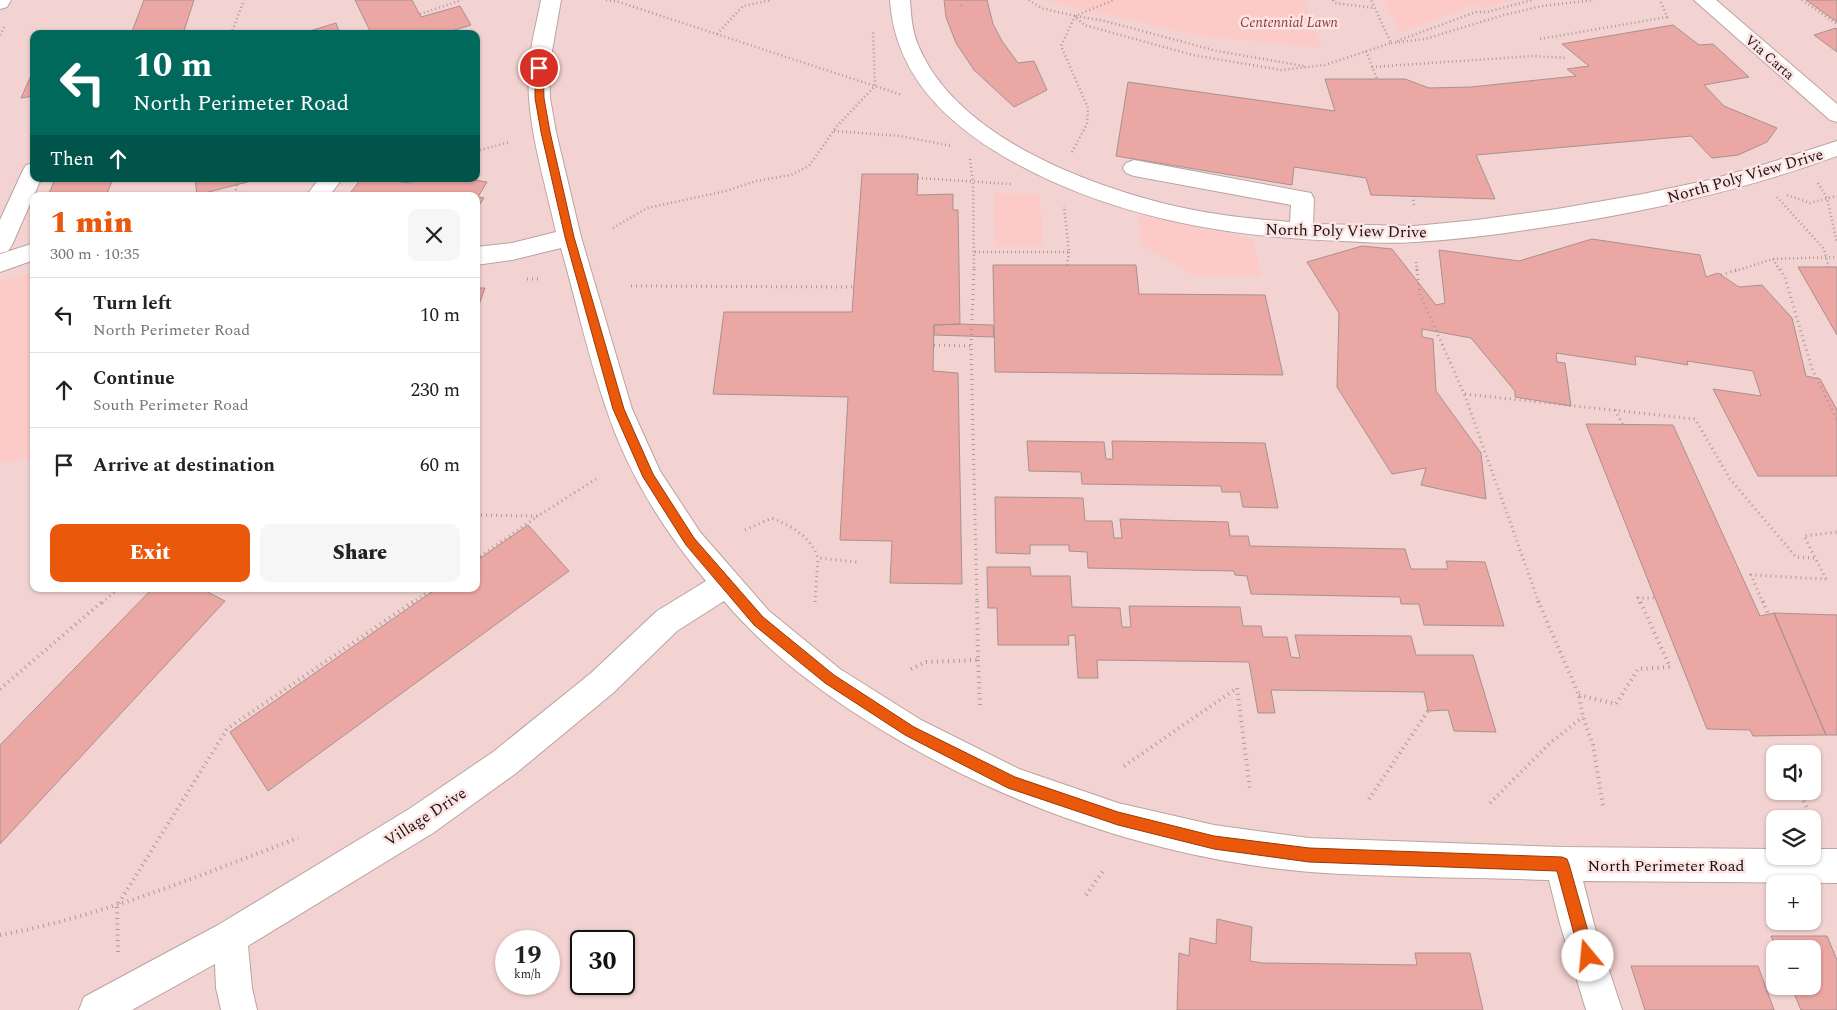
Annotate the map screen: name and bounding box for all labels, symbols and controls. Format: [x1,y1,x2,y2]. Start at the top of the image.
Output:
park label: Centennial Lawn [1240,12,1339,33]
street label: Via Carta [1740,30,1799,85]
text: 10 m [133,39,213,92]
pin [518,47,560,89]
icon: left [50,50,115,115]
icon: arrive [525,54,553,82]
text: North Perimeter Road [133,87,349,120]
street label: North Poly View Drive [1664,142,1826,210]
text: Then [50,145,94,174]
icon: ahead [104,145,132,173]
text: 1 min [50,200,133,246]
button: close [408,209,460,261]
street label: North Poly View Drive [1265,218,1427,244]
text: 300 m · 10:35 [50,242,140,266]
text: Turn left [93,289,172,318]
icon: left [50,301,78,329]
text: 10 m [420,301,460,330]
text: North Perimeter Road [93,318,250,342]
text: Continue [93,364,175,393]
icon: ahead [50,376,78,404]
text: 230 m [410,376,460,405]
text: South Perimeter Road [93,393,249,417]
icon: arrive [50,451,78,479]
text: Arrive at destination [93,451,275,480]
text: 60 m [420,451,460,480]
button: Exit [50,524,250,582]
button: Share [260,524,460,582]
map controls [1766,745,1821,995]
button: sound [1766,745,1821,800]
street label: Village Drive [380,781,471,852]
button: layers [1766,810,1821,865]
street label: North Perimeter Road [1587,854,1745,878]
button: + [1766,875,1821,930]
position arrow [1561,929,1613,981]
speed limit sign: 30 [570,930,635,995]
text: 19 [513,937,542,975]
button: − [1766,940,1821,995]
text: km/h [514,965,541,984]

